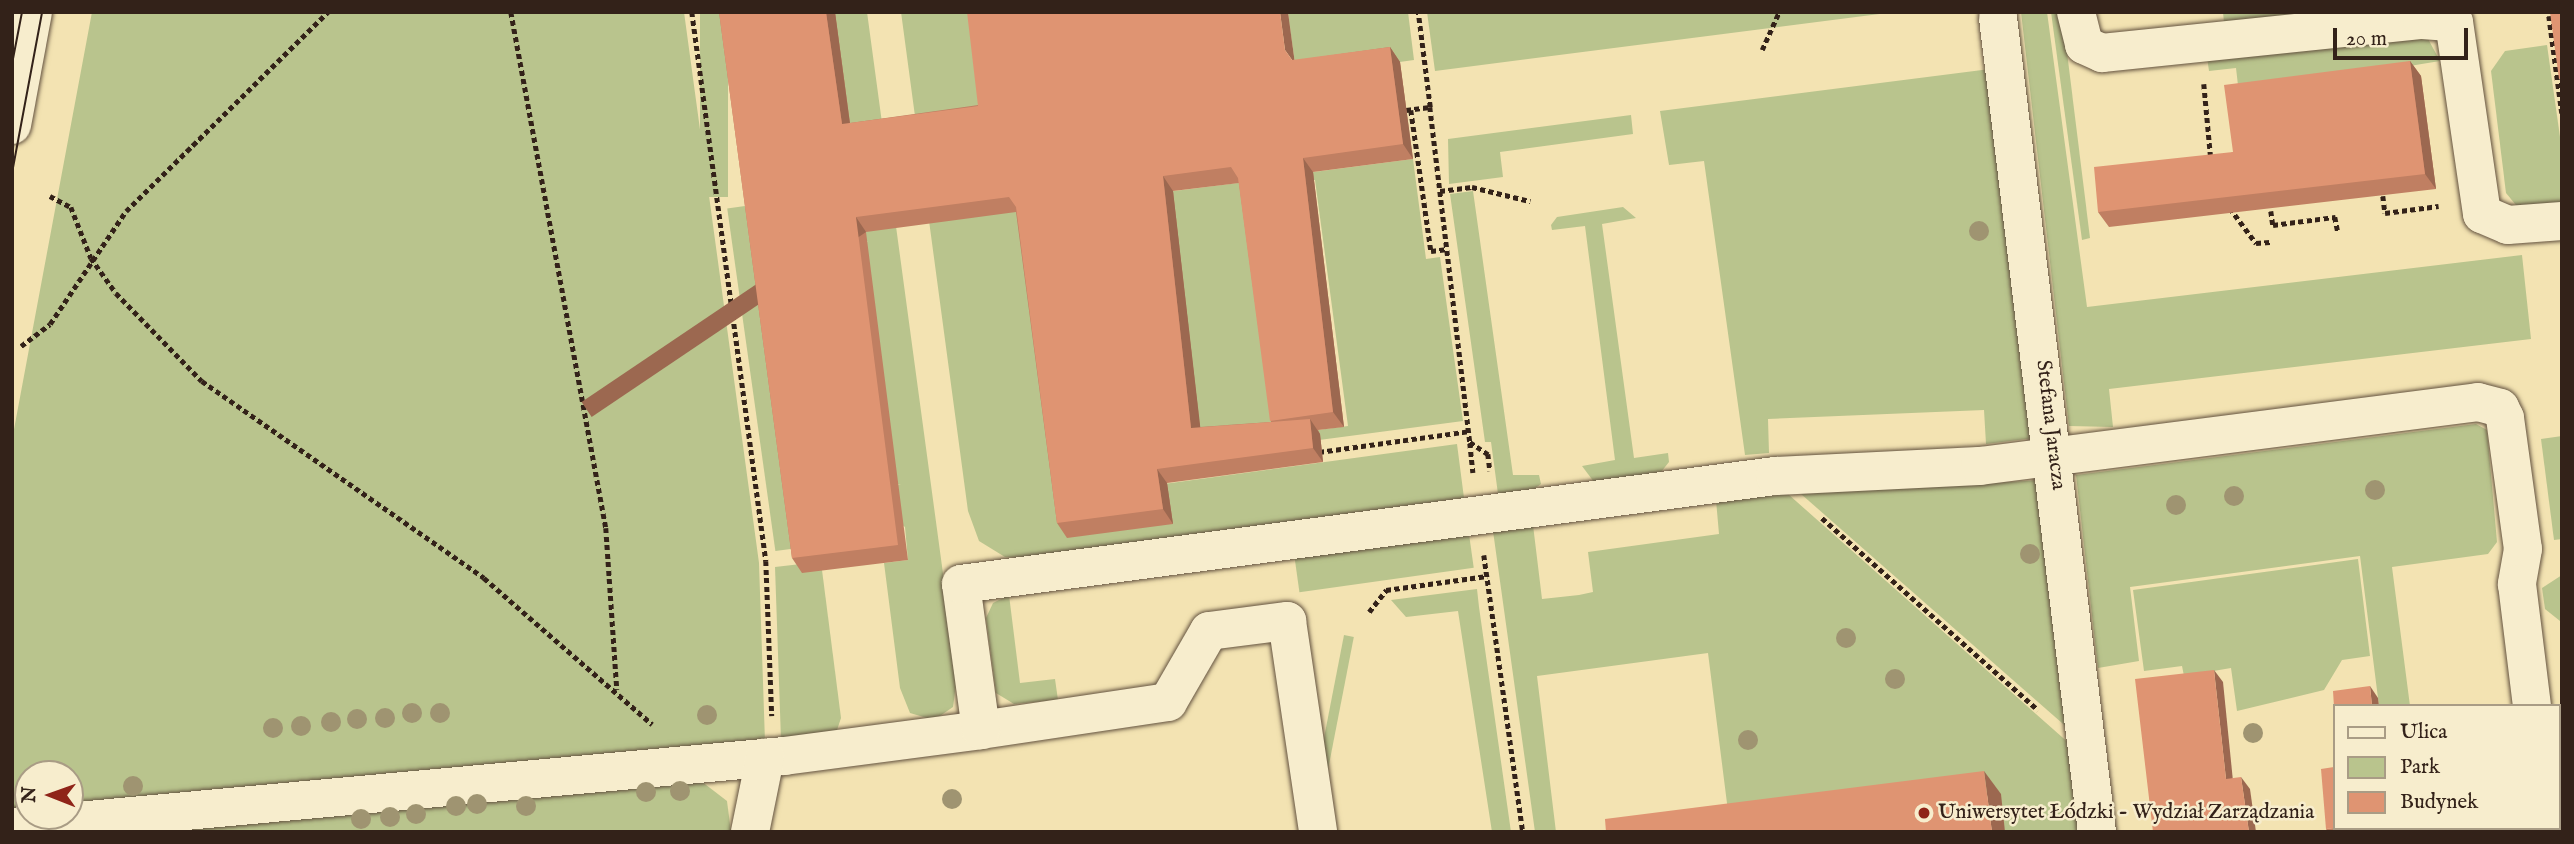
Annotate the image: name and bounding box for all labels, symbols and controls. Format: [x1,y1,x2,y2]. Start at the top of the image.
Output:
scale bar [2336,14,2471,58]
text: 20 m [2346,26,2387,53]
street label: Stefana Jaracza [2030,359,2070,491]
legend [2332,704,2560,830]
text: Ulica [2400,719,2447,746]
text: Park [2400,754,2440,781]
north arrow [14,760,84,830]
text: N [18,786,42,803]
text: Budynek [2400,789,2478,816]
place label: Uniwersytet Łódzki - Wydział Zarządzania [1938,800,2314,826]
marker: Uniwersytet Łódzki - Wydział Zarządzania [1916,805,1932,821]

